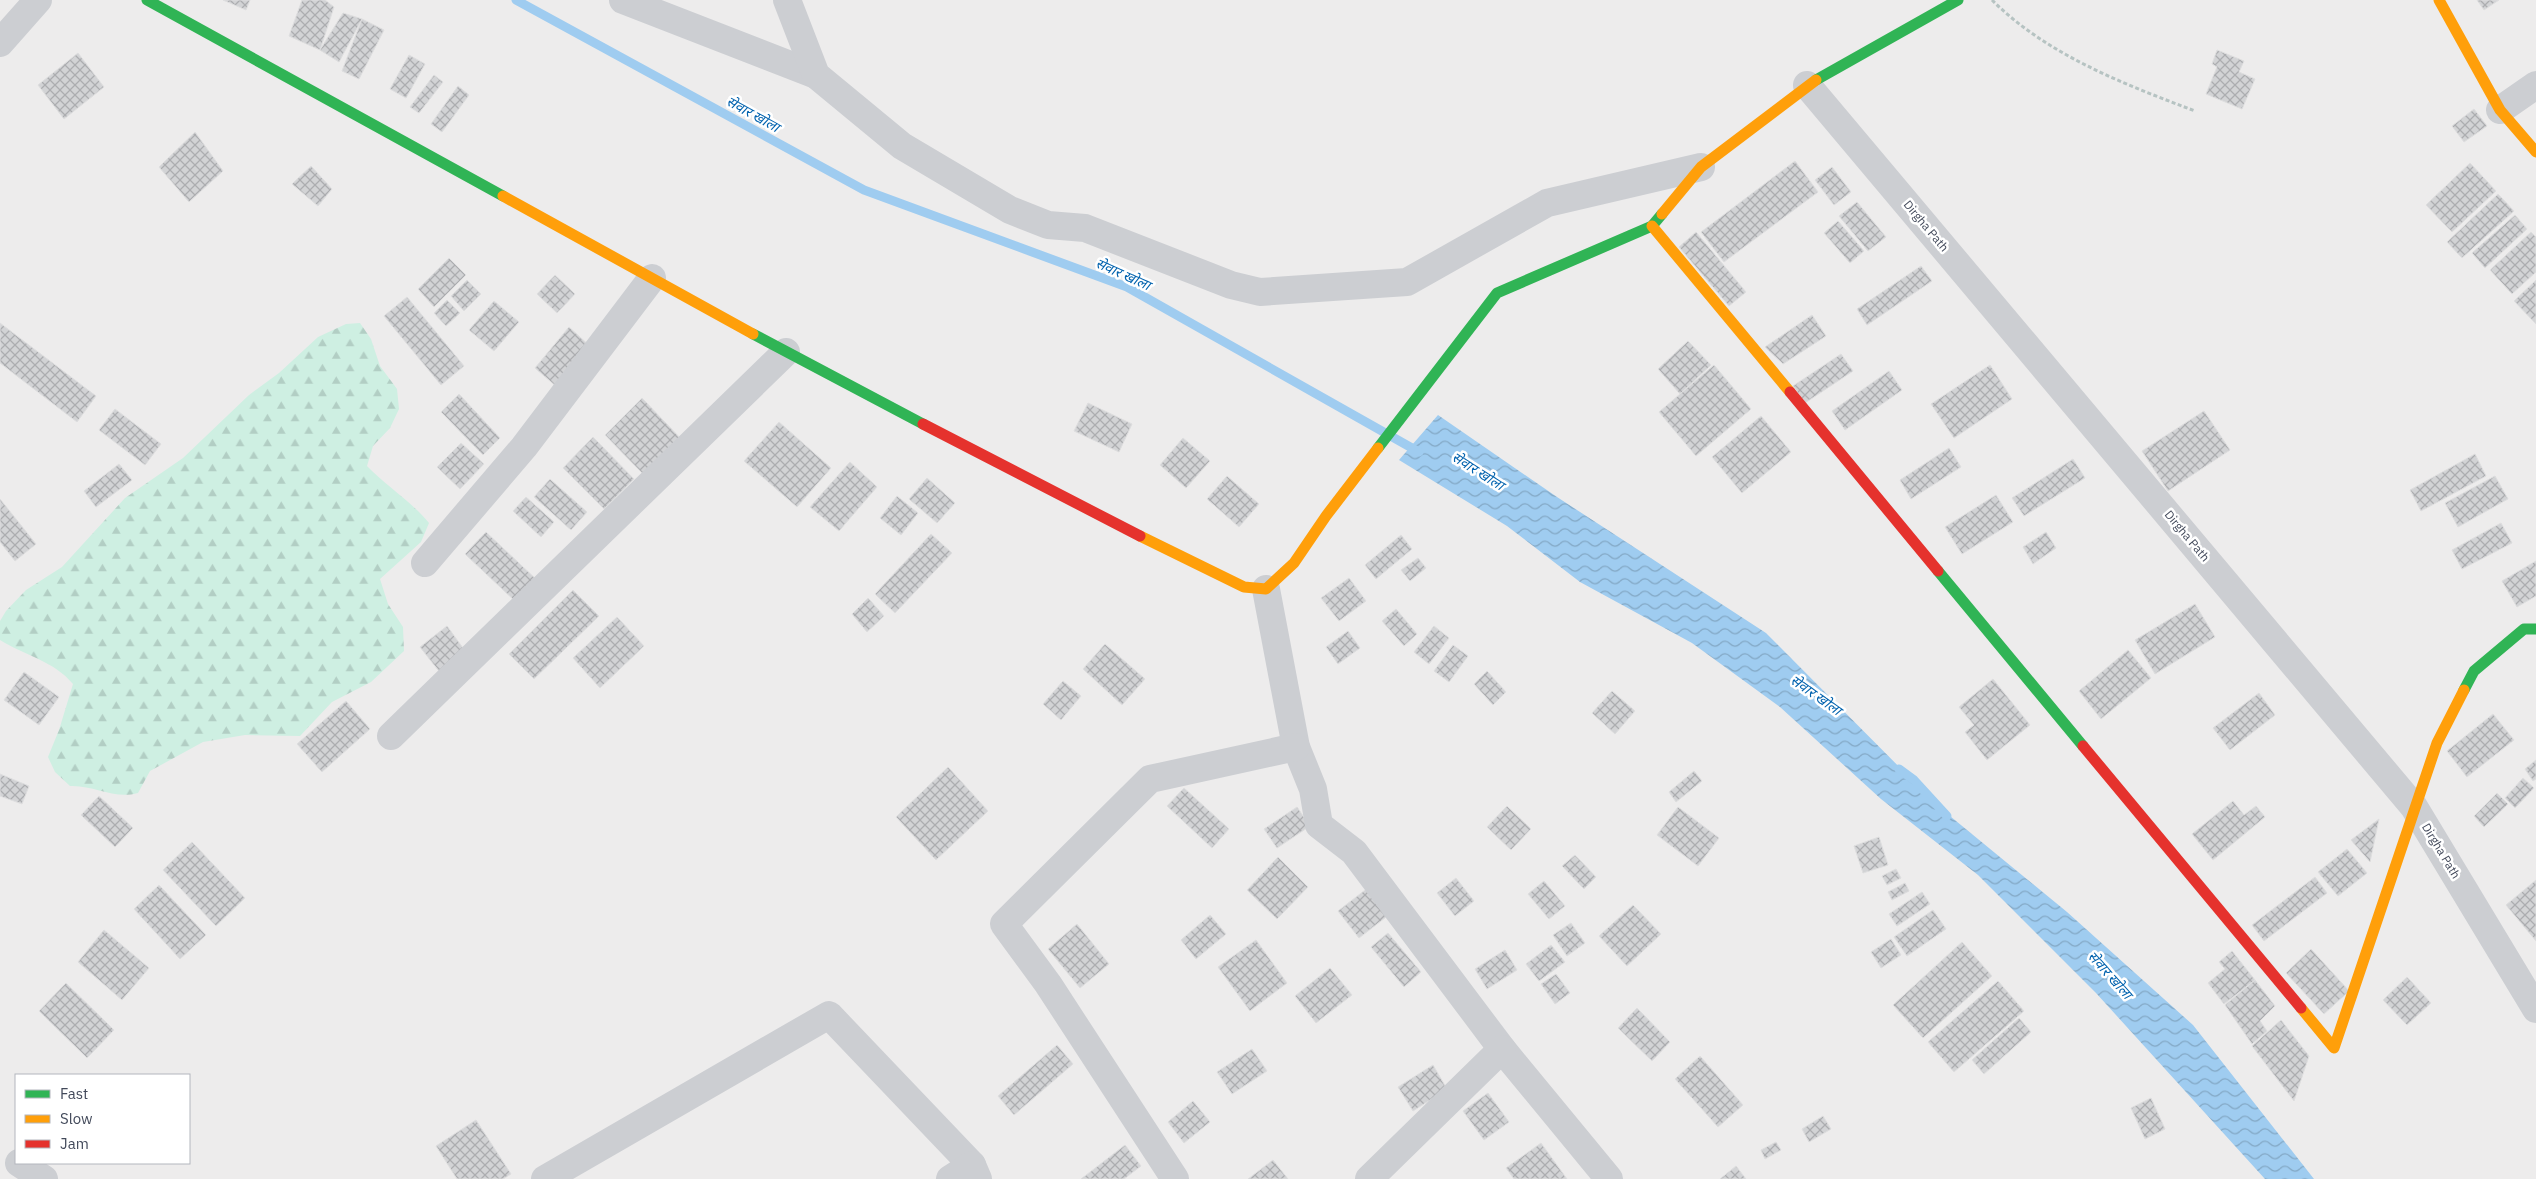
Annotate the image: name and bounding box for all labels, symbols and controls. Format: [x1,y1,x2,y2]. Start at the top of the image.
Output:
water label: सेवार खोला [723,92,786,138]
street label: Dirgha Path [1901,197,1952,254]
water label: सेवार खोला [1093,254,1156,295]
water label: सेवार खोला [1449,448,1510,496]
street label: Dirgha Path [2162,507,2213,564]
water label: सेवार खोला [1787,671,1848,721]
street label: Dirgha Path [2419,820,2464,881]
water label: सेवार खोला [2084,947,2138,1005]
legend [15,1074,190,1164]
text: Fast [60,1084,88,1103]
text: Slow [60,1109,93,1128]
text: Jam [60,1134,89,1153]

